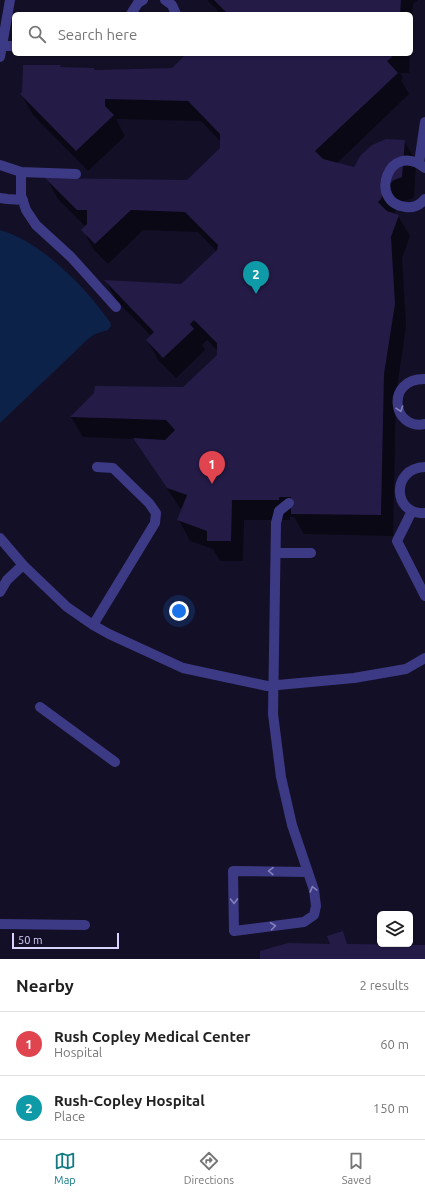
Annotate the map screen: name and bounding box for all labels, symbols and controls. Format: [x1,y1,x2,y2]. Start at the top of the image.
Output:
search box [12,12,413,56]
icon: search [26,23,48,45]
text: Search here [58,26,137,43]
pin: 2 [243,261,269,294]
one-way arrow [395,406,403,413]
pin: 1 [199,451,225,484]
your location [169,601,189,621]
one-way arrow [268,867,274,876]
one-way arrow [310,885,318,892]
one-way arrow [230,898,238,904]
map controls [377,911,413,947]
button: layers [377,911,413,947]
one-way arrow [270,922,276,931]
scale bar [12,931,119,950]
text: 50 m [18,934,42,946]
text: Nearby [16,976,74,995]
text: 2 results [359,978,409,992]
text: Rush Copley Medical Center [54,1028,250,1045]
text: 1 [25,1037,33,1051]
text: 60 m [380,1037,409,1051]
text: Hospital [54,1045,102,1059]
text: Rush-Copley Hospital [54,1092,205,1109]
text: 2 [25,1101,33,1115]
text: 150 m [373,1101,409,1115]
text: Place [54,1109,85,1123]
tab: Map [54,1150,76,1186]
tab: Directions [184,1150,234,1186]
tab: Saved [342,1150,371,1186]

